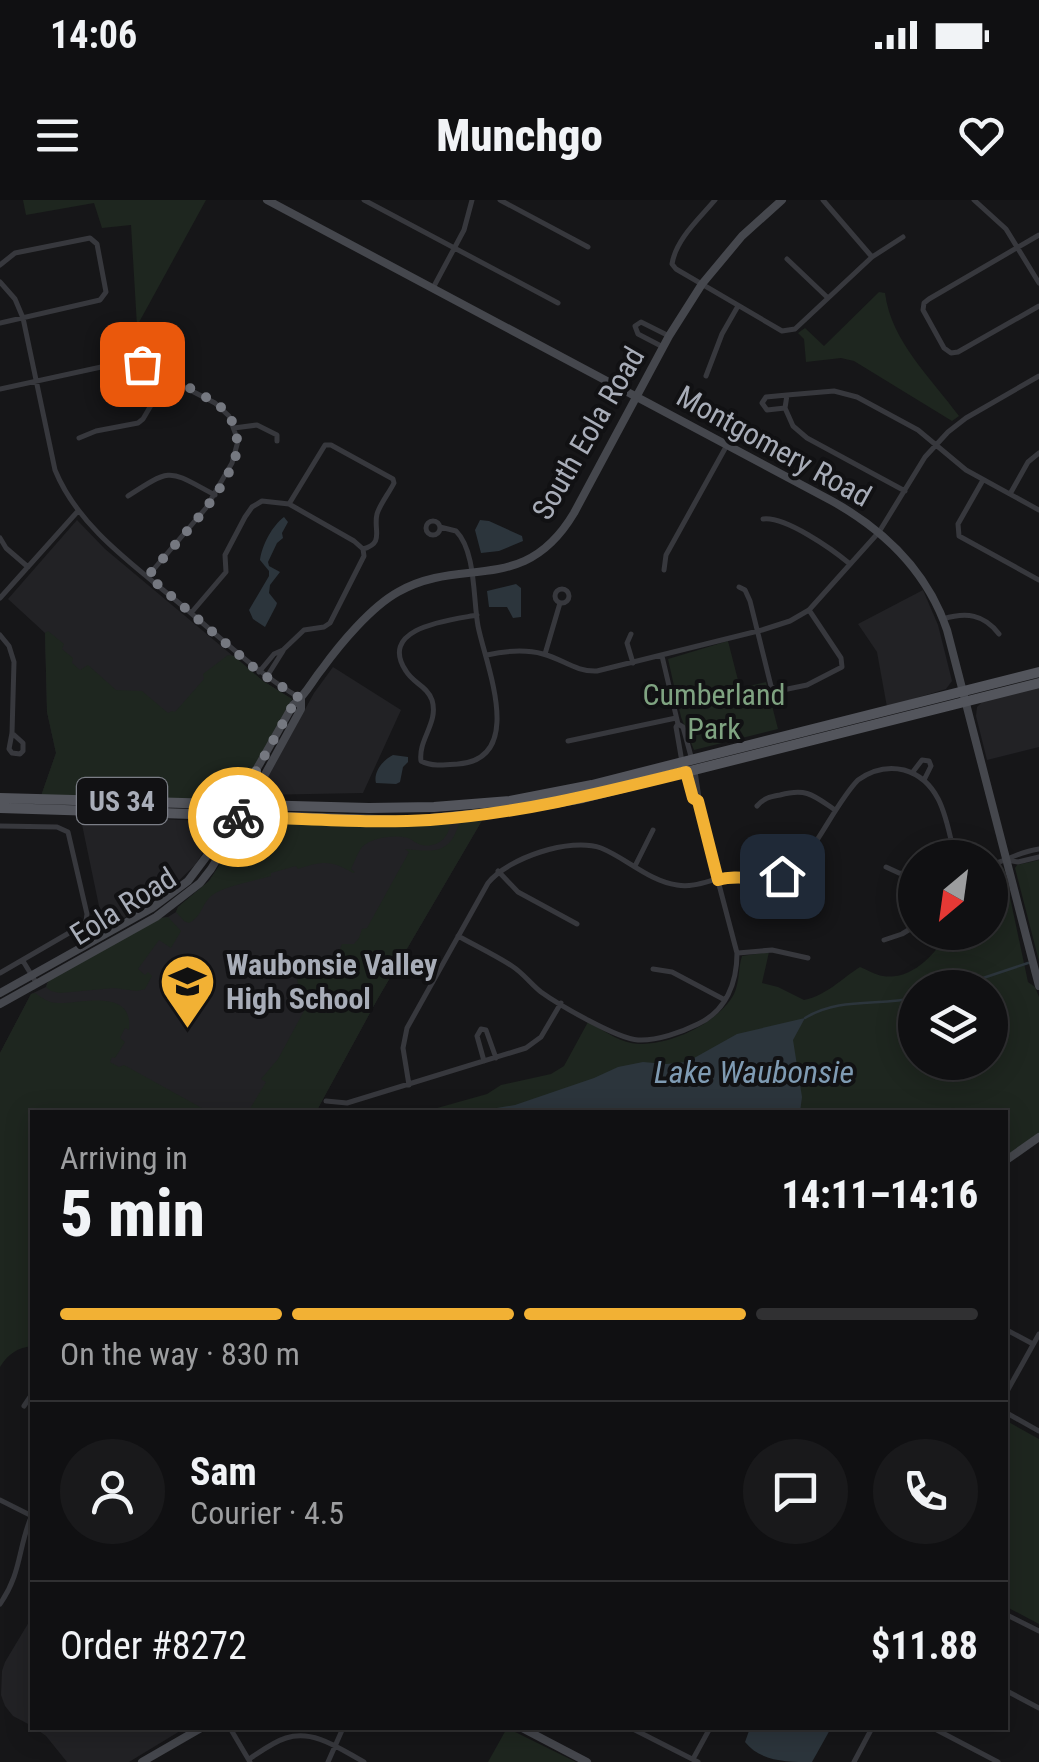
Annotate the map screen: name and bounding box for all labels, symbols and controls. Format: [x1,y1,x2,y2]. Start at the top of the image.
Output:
text: 14:06 [50,13,137,57]
icon: menu [30,108,85,163]
icon: heart [954,108,1009,163]
text: Munchgo [436,109,603,162]
pin [100,322,185,407]
icon: bag [115,337,170,392]
street label: South Eola Road [524,340,652,526]
street label: Montgomery Road [671,378,877,514]
park label: Cumberland Park [643,677,785,746]
courier [188,767,288,867]
road number: US 34 [77,778,167,824]
icon: bike [211,790,266,845]
pin [740,834,825,919]
north arrow [898,840,1008,950]
map controls [898,840,1008,1080]
icon: home [755,849,810,904]
street label: Eola Road [64,860,182,952]
place label: Waubonsie Valley High School [226,947,438,1016]
school or university icon: Waubonsie Valley High School [157,951,217,1030]
button: layers [898,970,1008,1080]
water label: Lake Waubonsie [654,1053,854,1091]
text: Arriving in [60,1139,188,1177]
text: 14:11–14:16 [781,1173,978,1217]
text: 5 min [60,1176,205,1252]
text: On the way · 830 m [60,1335,300,1373]
button: person [60,1439,165,1544]
button: chat [743,1439,848,1544]
button: phone [873,1439,978,1544]
text: Sam [190,1450,257,1494]
text: Courier · 4.5 [190,1494,344,1532]
text: Order #8272 [60,1624,247,1668]
text: $11.88 [871,1624,978,1668]

